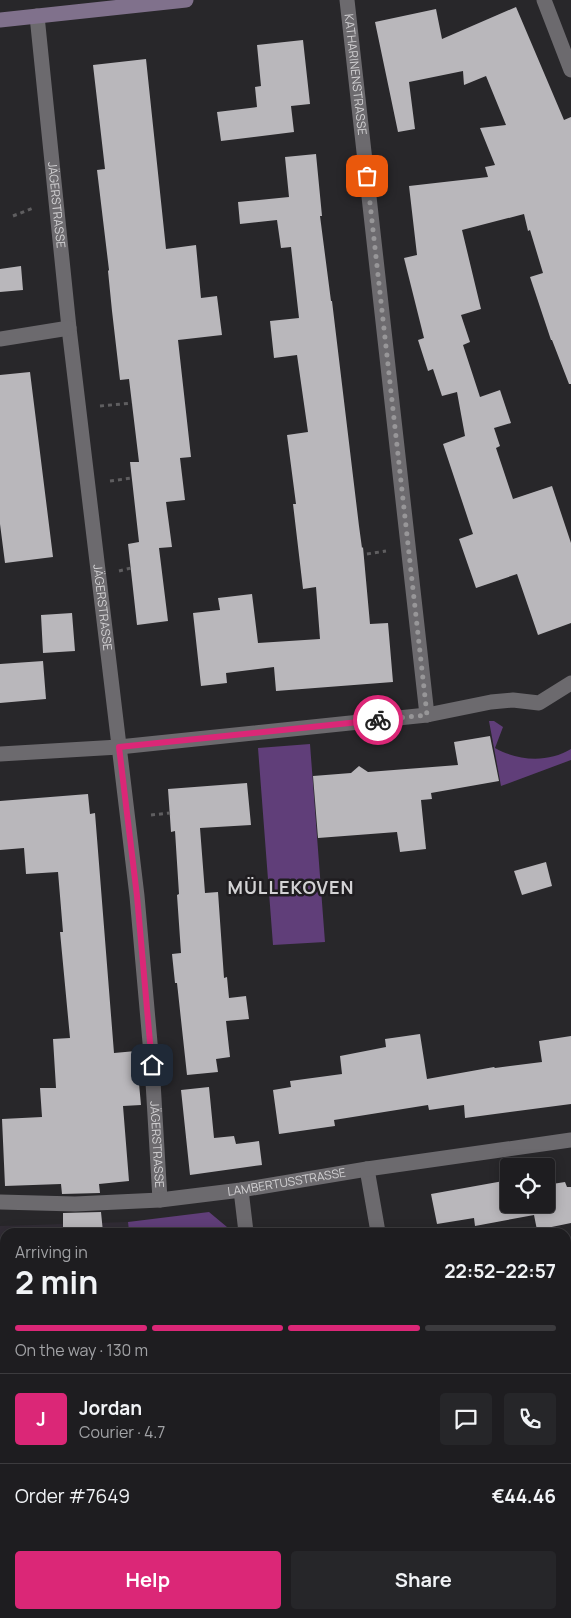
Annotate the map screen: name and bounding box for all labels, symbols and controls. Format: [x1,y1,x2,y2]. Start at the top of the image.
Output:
street label: KATHARINENSTRASSE [341,13,371,136]
pin [346,155,388,197]
street label: JÄGERSTRASSE [44,161,70,249]
icon: bag [353,162,381,190]
street label: JÄGERSTRASSE [89,563,117,652]
courier [353,695,403,745]
icon: bike [364,706,392,734]
district label: MÜLLEKOVEN [228,875,354,899]
pin [131,1044,173,1086]
icon: home [138,1051,166,1079]
street label: JÄGERSTRASSE [146,1101,168,1189]
map controls [500,1158,555,1213]
button: locate [500,1158,555,1213]
street label: LAMBERTUSSTRASSE [226,1164,347,1200]
text: Arriving in [15,1241,88,1263]
text: 22:52–22:57 [444,1258,556,1284]
text: 2 min [15,1260,98,1304]
text: On the way · 130 m [15,1339,148,1361]
button: chat [440,1393,492,1445]
button: phone [504,1393,556,1445]
text: Jordan [79,1395,142,1421]
text: J [36,1406,46,1432]
text: Courier · 4.7 [79,1421,165,1443]
text: Order #7649 [15,1483,130,1509]
text: €44.46 [492,1483,556,1509]
button: Help [15,1551,281,1609]
button: Share [291,1551,556,1609]

